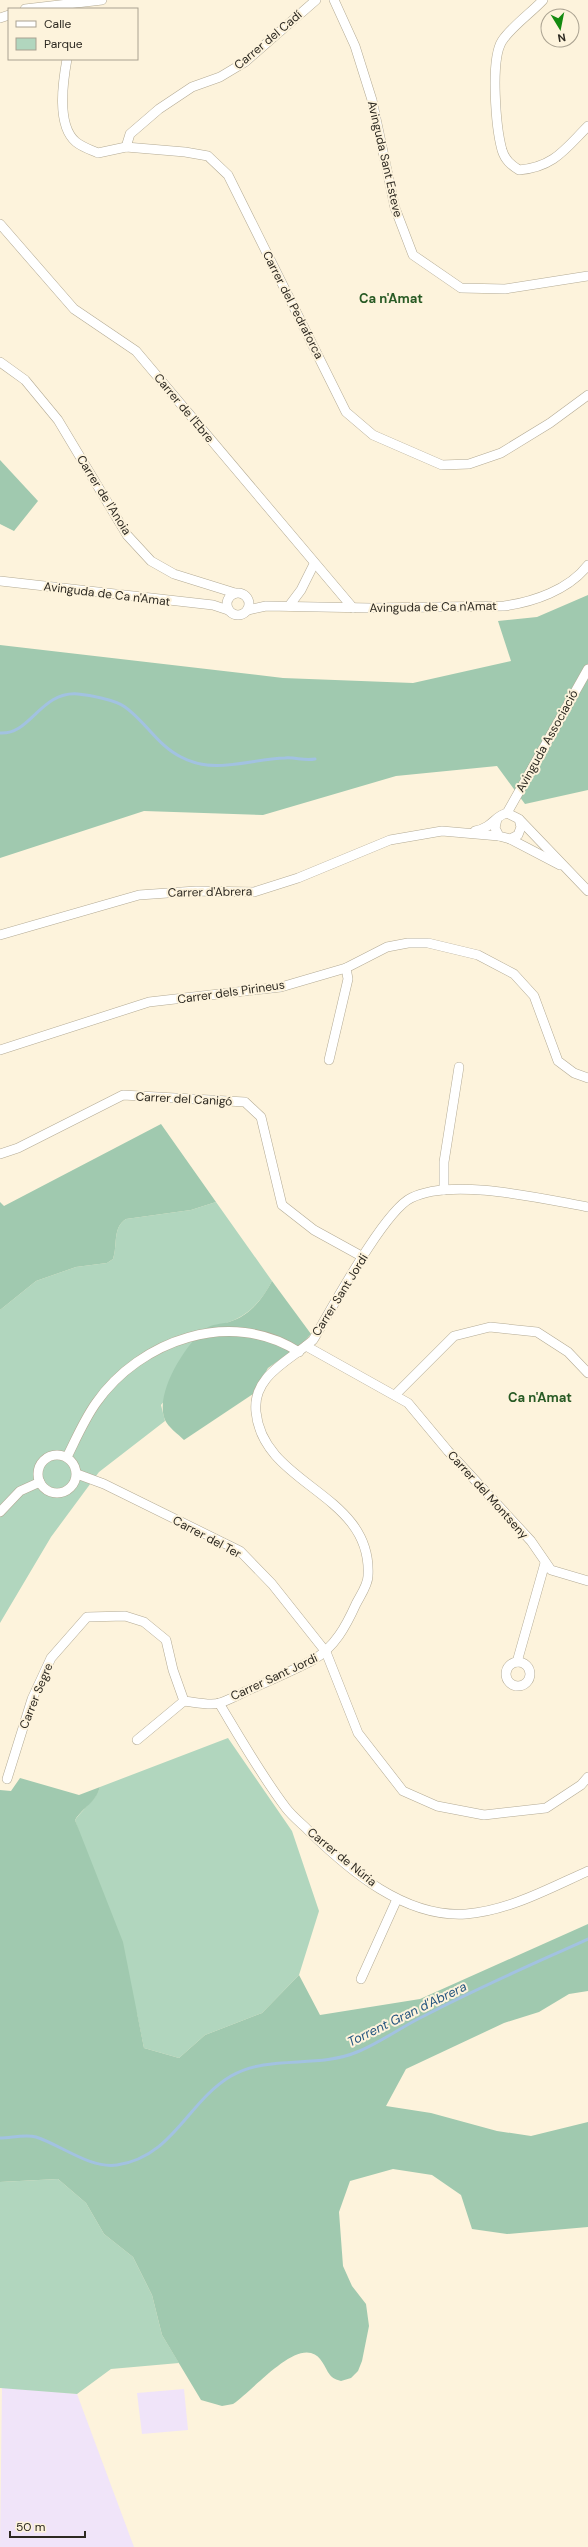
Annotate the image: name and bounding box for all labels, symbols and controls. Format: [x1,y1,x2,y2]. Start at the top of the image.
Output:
street label: Carrer del Cadí [231,7,305,73]
legend [8,8,138,60]
north arrow [540,8,580,48]
text: Calle [44,16,71,32]
text: N [557,30,567,45]
text: Parque [44,36,83,52]
street label: Avinguda Sant Esteve [364,99,406,219]
street label: Carrer del Pedraforca [259,248,327,362]
district label: Ca n'Amat [359,290,423,307]
street label: Carrer de l'Ebre [150,370,218,446]
street label: Carrer de l'Anoia [73,452,135,538]
street label: Avinguda de Ca n'Amat [43,578,171,610]
street label: Avinguda de Ca n'Amat [369,598,497,616]
street label: Avinguda Associació [512,687,582,795]
street label: Carrer d'Abrera [168,883,252,901]
street label: Carrer dels Pirineus [176,977,286,1007]
street label: Carrer del Canigó [135,1088,233,1110]
street label: Carrer Sant Jordi [308,1251,372,1339]
district label: Ca n'Amat [508,1389,572,1406]
street label: Carrer del Montseny [444,1447,532,1543]
street label: Carrer del Ter [170,1512,245,1562]
street label: Carrer Sant Jordi [228,1650,320,1704]
street label: Carrer Segre [16,1661,57,1731]
street label: Carrer de Núria [304,1824,380,1890]
water label: Torrent Gran d'Abrera [345,1978,469,2050]
scale bar [10,2513,85,2539]
text: 50 m [16,2519,45,2535]

